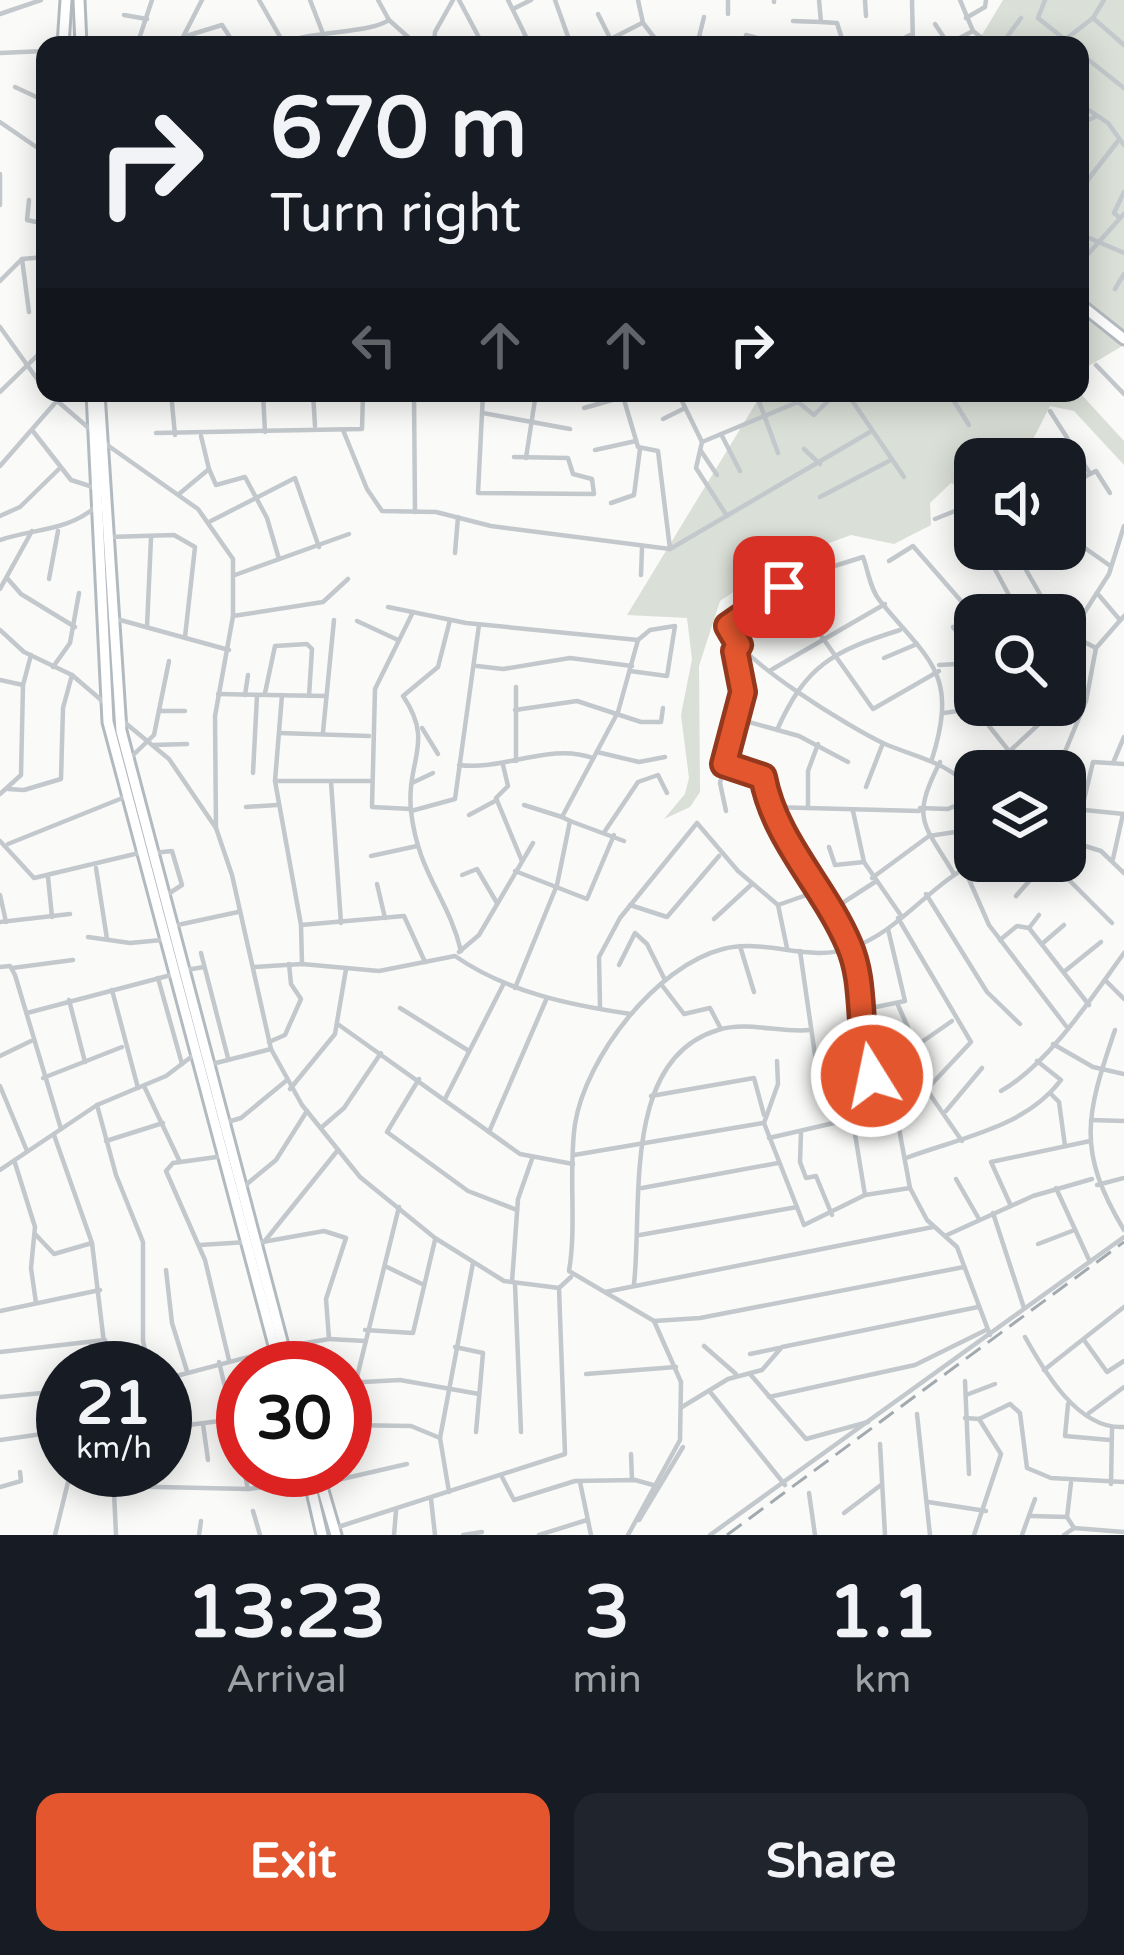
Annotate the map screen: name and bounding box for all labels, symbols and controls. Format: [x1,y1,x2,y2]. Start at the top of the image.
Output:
text: 670 m [270,79,527,180]
icon: right [72,84,228,240]
text: Turn right [270,181,521,246]
icon: left [341,312,407,378]
icon: ahead [467,312,533,378]
icon: ahead [593,312,659,378]
icon: right [719,312,785,378]
map controls [954,438,1086,882]
button: sound [954,438,1086,570]
pin [733,536,835,638]
icon: arrive [751,554,817,620]
button: search [954,594,1086,726]
button: layers [954,750,1086,882]
position arrow [809,1013,935,1139]
speed limit sign: 30 [216,1341,372,1497]
text: 21 [76,1368,152,1440]
text: km/h [76,1430,152,1467]
text: 13:23 [186,1570,386,1657]
text: 3 [585,1570,630,1657]
text: 1.1 [828,1570,937,1657]
text: Arrival [226,1656,347,1703]
text: min [573,1656,642,1703]
text: km [854,1656,911,1703]
button: Exit [36,1793,550,1931]
button: Share [574,1793,1088,1931]

